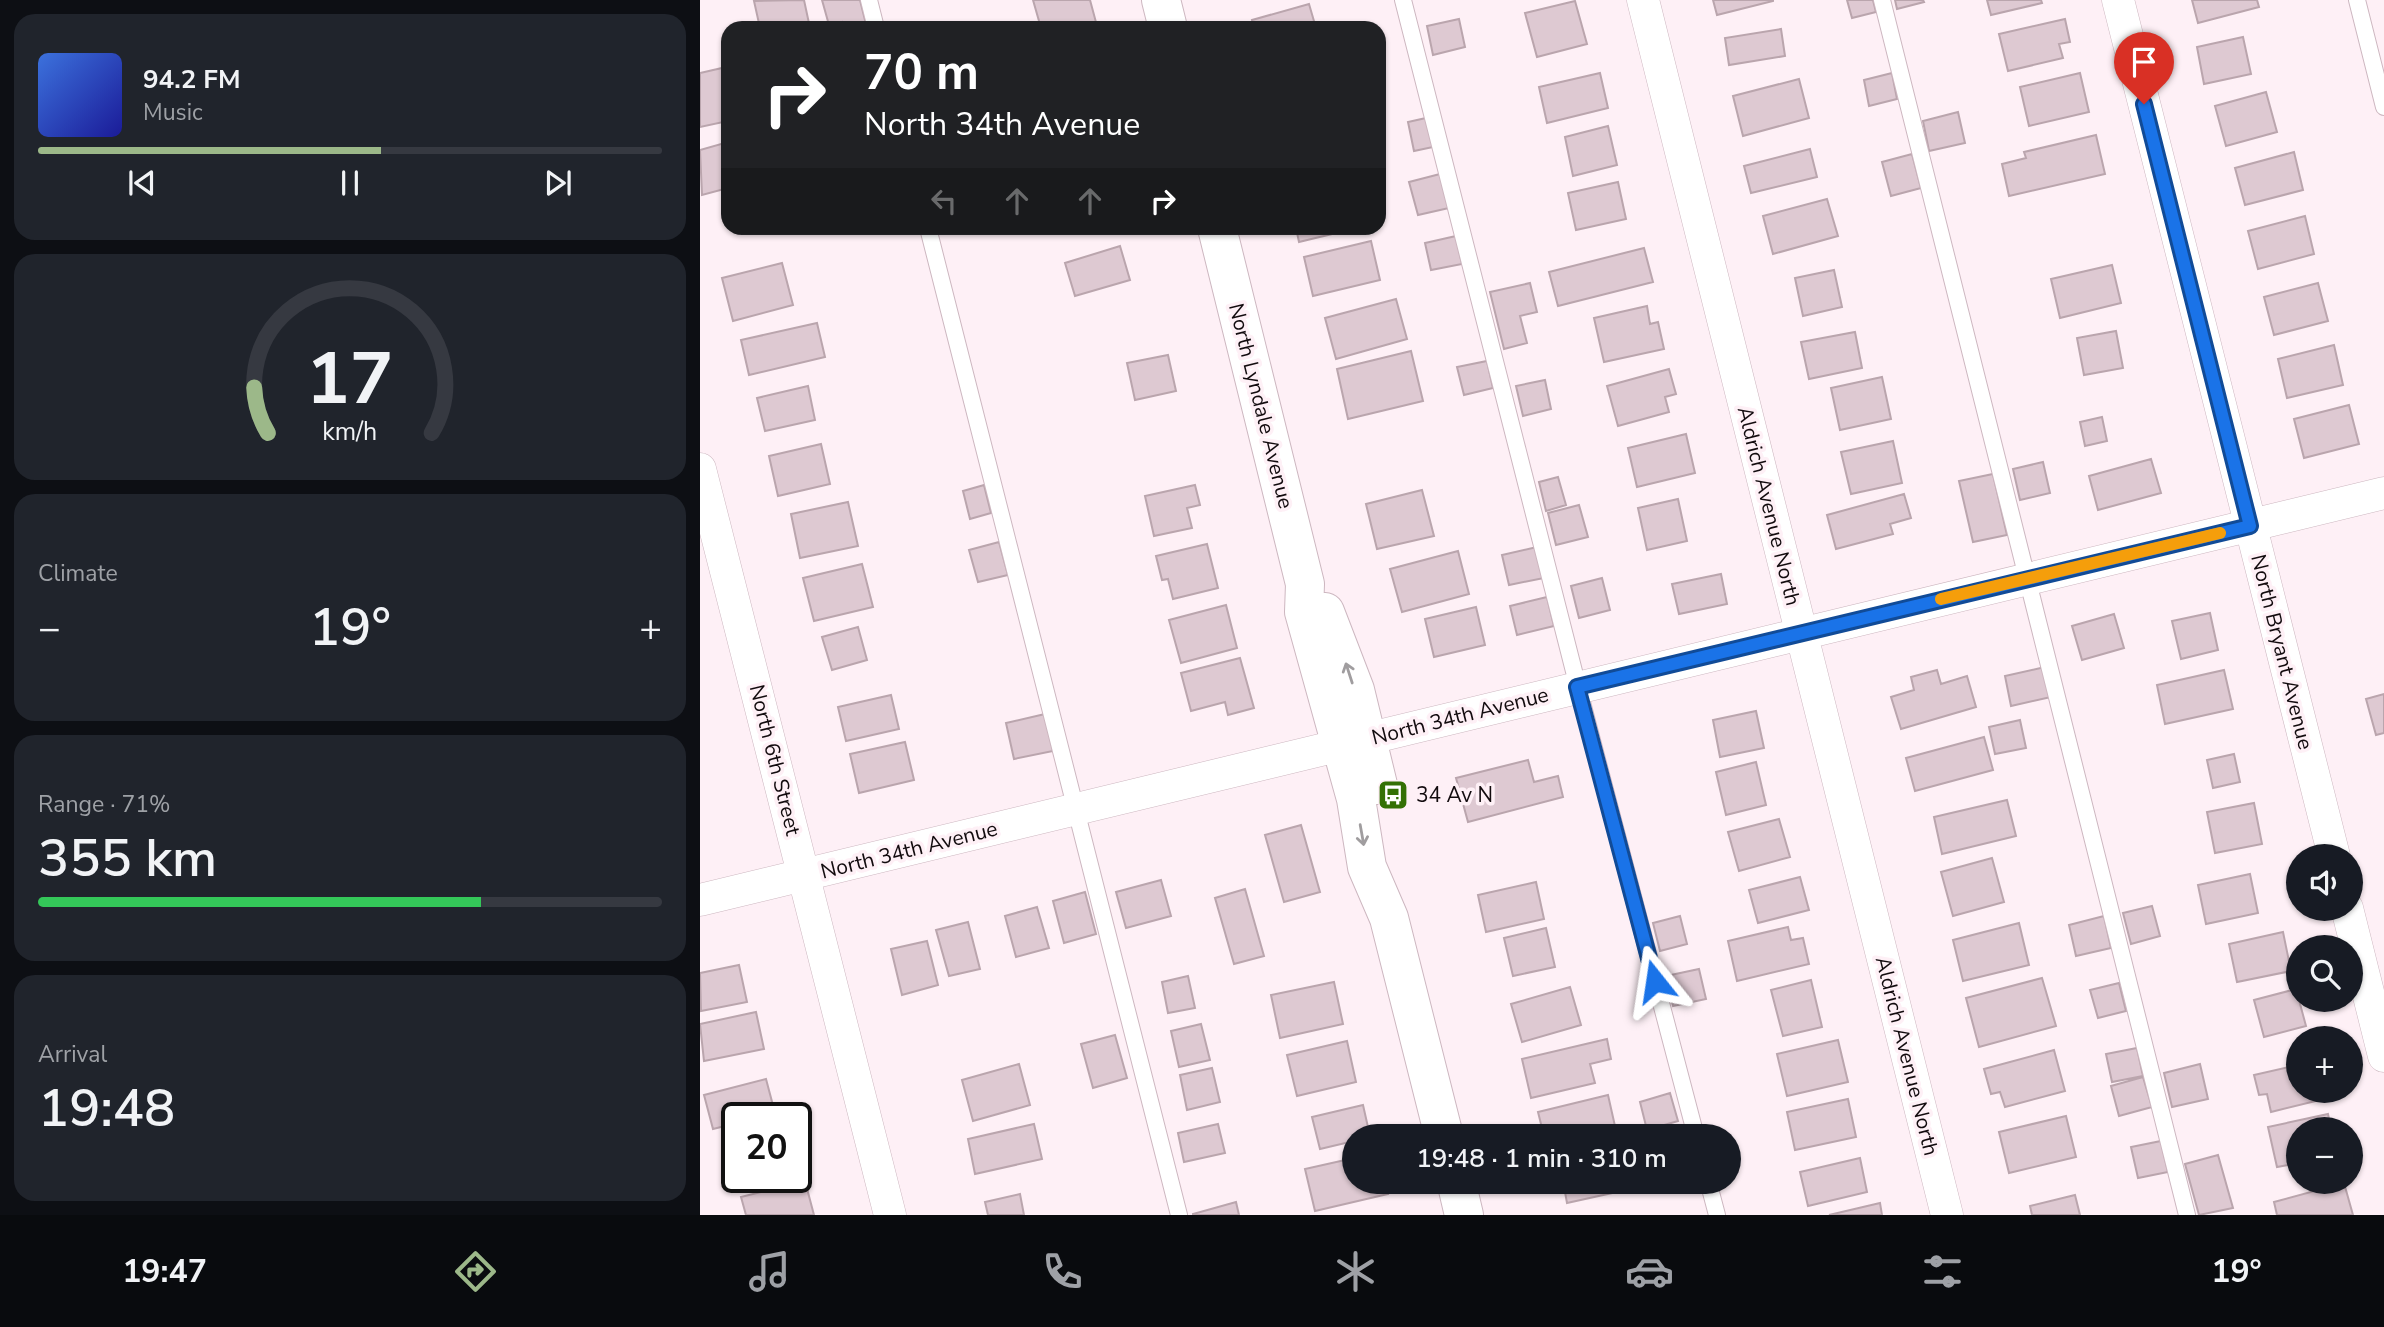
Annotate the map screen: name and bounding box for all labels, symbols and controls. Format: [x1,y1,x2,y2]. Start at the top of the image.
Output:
pin [2114,32,2174,104]
text: 70 m [864,39,979,106]
icon: arrive [2125,43,2163,81]
icon: right [749,49,840,140]
text: 94.2 FM [143,62,240,97]
text: Music [143,97,203,128]
text: North 34th Avenue [864,103,1140,146]
icon: previous [123,164,161,202]
icon: pause [331,164,369,202]
icon: next [539,164,577,202]
icon: left [925,182,963,220]
icon: ahead [998,182,1036,220]
icon: ahead [1071,182,1109,220]
icon: right [1144,182,1182,220]
street label: North Lyndale Avenue [1222,300,1300,512]
text: 17 [306,330,394,430]
street label: Aldrich Avenue North [1731,403,1807,609]
text: km/h [322,415,378,449]
street label: North Bryant Avenue [2244,552,2320,752]
text: Climate [38,558,118,589]
text: 19° [309,592,391,663]
text: − [38,603,61,654]
text: + [639,603,662,654]
one-way arrow [1342,662,1354,684]
street label: North 34th Avenue [1369,680,1551,752]
street label: North 6th Street [743,682,807,839]
bus stop icon: 34 Av N [1376,778,1410,812]
place label: 34 Av N [1416,781,1493,809]
text: Range · 71% [38,789,170,820]
street label: North 34th Avenue [818,814,1000,886]
text: 355 km [38,823,217,894]
one-way arrow [1356,823,1369,846]
map controls [2286,844,2363,1194]
button: sound [2286,844,2363,921]
button: search [2286,935,2363,1012]
position arrow [1618,944,1692,1018]
street label: Aldrich Avenue North [1869,953,1945,1159]
button: + [2286,1026,2363,1103]
text: Arrival [38,1039,107,1070]
text: 19:48 [38,1073,175,1144]
speed limit sign: 20 [721,1102,812,1193]
button: − [2286,1117,2363,1194]
text: 19:48 · 1 min · 310 m [1416,1141,1667,1176]
icon: directions [451,1247,500,1296]
icon: music [745,1247,794,1296]
icon: phone [1038,1247,1087,1296]
icon: climate [1331,1247,1380,1296]
icon: car [1625,1247,1674,1296]
icon: filters [1918,1247,1967,1296]
text: 19:47 [122,1250,207,1293]
text: 19° [2211,1250,2262,1293]

